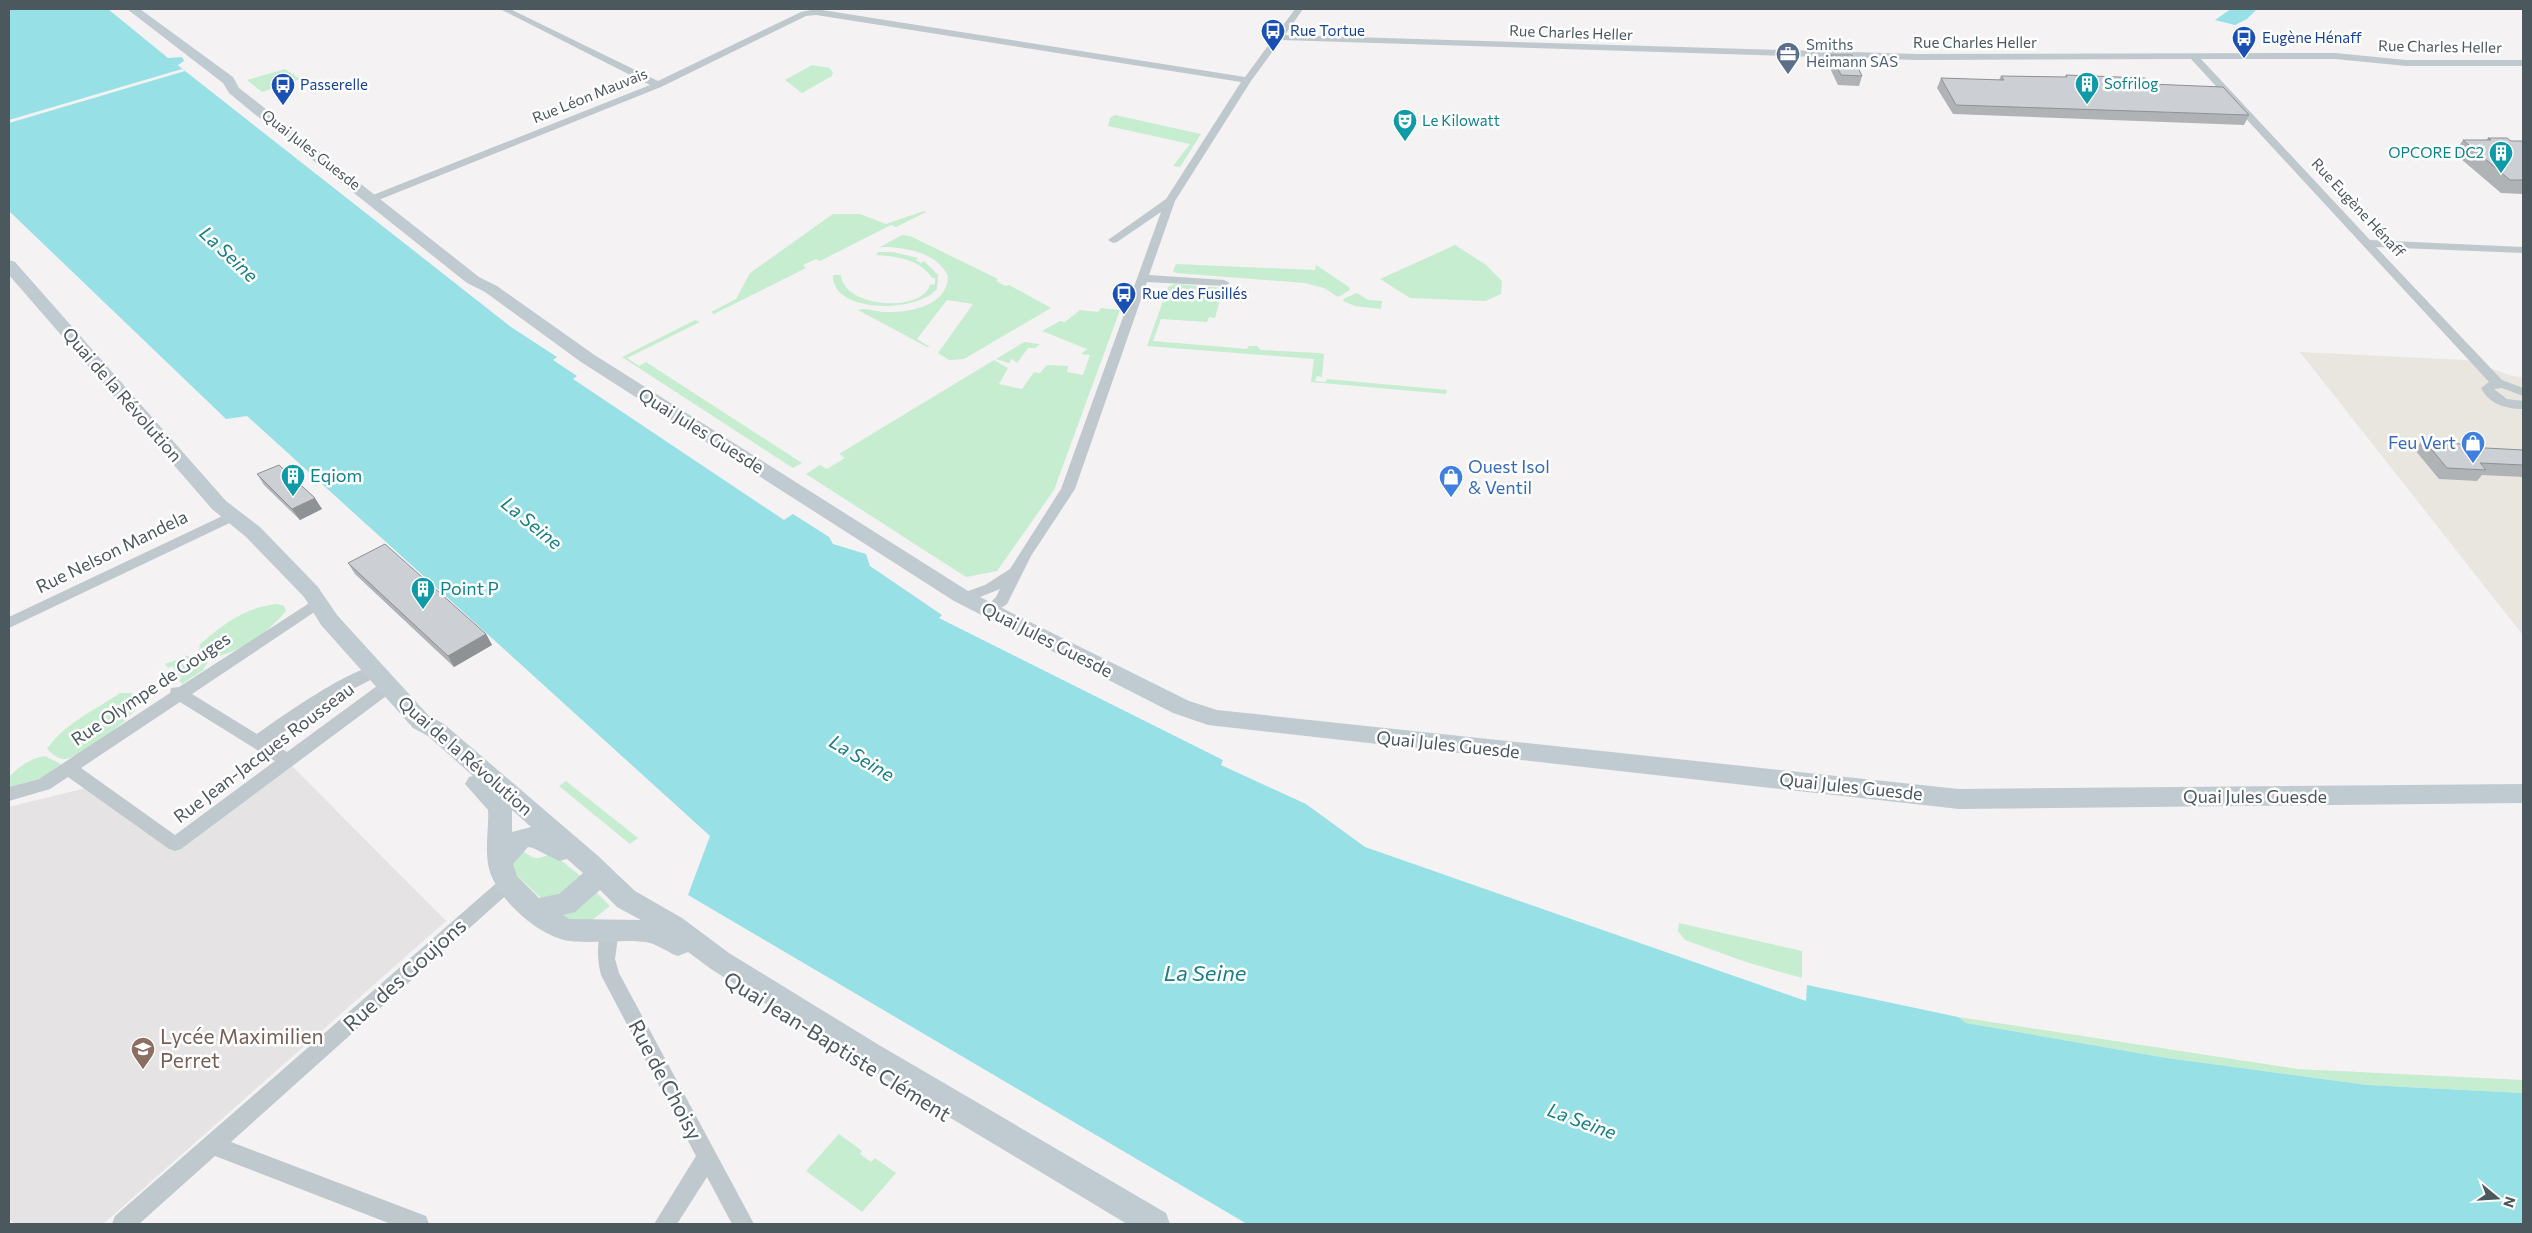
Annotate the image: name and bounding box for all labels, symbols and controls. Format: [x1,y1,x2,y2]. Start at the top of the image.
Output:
bus stop icon: Rue Tortue [1260,18,1286,52]
place label: Rue Tortue [1290,21,1365,39]
street label: Rue Charles Heller [1509,21,1633,43]
bus stop icon: Eugène Hénaff [2231,25,2257,59]
place label: Eugène Hénaff [2262,28,2362,46]
street label: Rue Charles Heller [1913,33,2037,51]
place label: Smiths Heimann SAS [1806,35,1898,70]
street label: Rue Charles Heller [2378,36,2502,56]
office icon: Smiths Heimann SAS [1775,41,1801,75]
street label: Rue Léon Mauvais [529,64,650,126]
building icon: Sofrilog [2074,71,2100,105]
bus stop icon: Passerelle [270,72,296,106]
place label: Sofrilog [2104,74,2158,92]
place label: Passerelle [300,75,368,93]
street label: Quai Jules Guesde [259,105,365,193]
theatre icon: Le Kilowatt [1392,108,1418,142]
place label: Le Kilowatt [1422,111,1500,129]
building icon: OPCORE DC2 [2488,140,2514,174]
place label: OPCORE DC2 [2388,143,2484,161]
street label: Rue Eugène Hénaff [2308,154,2410,261]
water label: La Seine [195,221,263,286]
bus stop icon: Rue des Fusillés [1111,281,1137,315]
place label: Rue des Fusillés [1142,284,1247,302]
street label: Quai de la Révolution [58,323,187,466]
street label: Quai Jules Guesde [635,383,768,478]
shop icon: Feu Vert [2460,430,2486,464]
place label: Feu Vert [2388,431,2456,453]
place label: Ouest Isol & Ventil [1468,455,1550,498]
building icon: Eqiom [280,463,306,497]
place label: Eqiom [310,464,362,486]
shop icon: Ouest Isol & Ventil [1438,464,1464,498]
water label: La Seine [497,491,567,554]
street label: Rue Nelson Mandela [32,505,191,597]
building icon: Point P [410,576,436,610]
place label: Point P [440,577,499,599]
street label: Quai Jules Guesde [978,597,1117,682]
street label: Rue Olympe de Gouges [67,627,234,750]
street label: Rue Jean-Jacques Rousseau [169,677,358,827]
street label: Quai de la Révolution [394,691,537,820]
street label: Quai Jules Guesde [1375,726,1521,762]
water label: La Seine [826,729,899,786]
street label: Quai Jules Guesde [1778,768,1924,804]
street label: Quai Jules Guesde [2183,785,2327,807]
street label: Rue des Goujons [337,912,471,1036]
water label: La Seine [1164,959,1247,986]
street label: Quai Jean-Baptiste Clément [720,965,956,1126]
street label: Rue de Choisy [624,1015,709,1144]
place label: Lycée Maximilien Perret [160,1023,324,1072]
school or university icon: Lycée Maximilien Perret [130,1036,156,1070]
water label: La Seine [1545,1098,1620,1144]
north arrow [2472,1173,2522,1223]
text: N [2500,1195,2520,1210]

